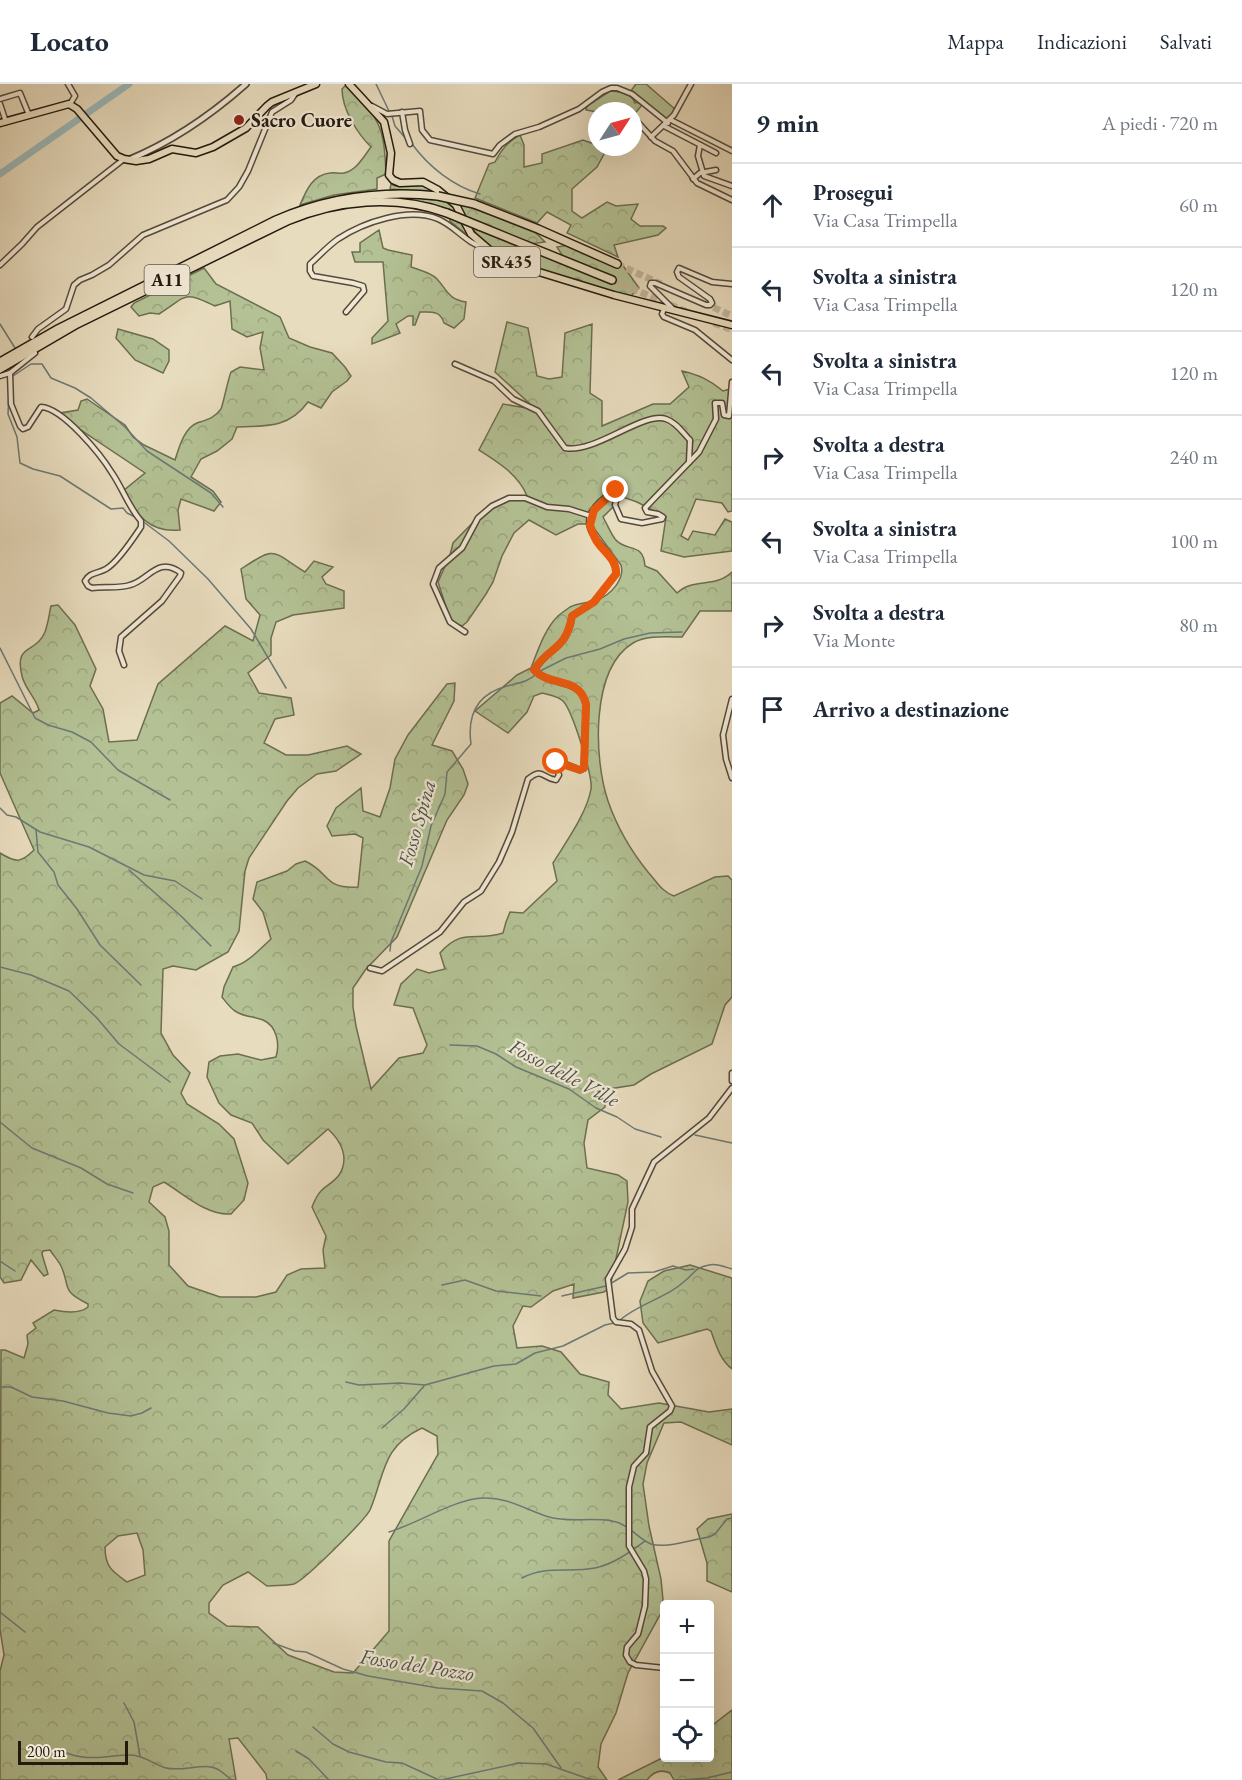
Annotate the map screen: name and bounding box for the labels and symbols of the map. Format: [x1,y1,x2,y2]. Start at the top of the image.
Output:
north arrow [588,102,642,156]
place label: Sacro Cuore [251,107,352,133]
marker: Sacro Cuore [232,113,246,127]
road number: SR435 [474,247,540,277]
road number: A11 [144,265,190,295]
route end [602,476,628,502]
route start [542,748,568,774]
water label: Fosso Spina [391,777,442,870]
water label: Fosso delle Ville [503,1032,625,1113]
water label: Fosso del Pozzo [357,1642,476,1687]
scale bar [18,1738,128,1766]

